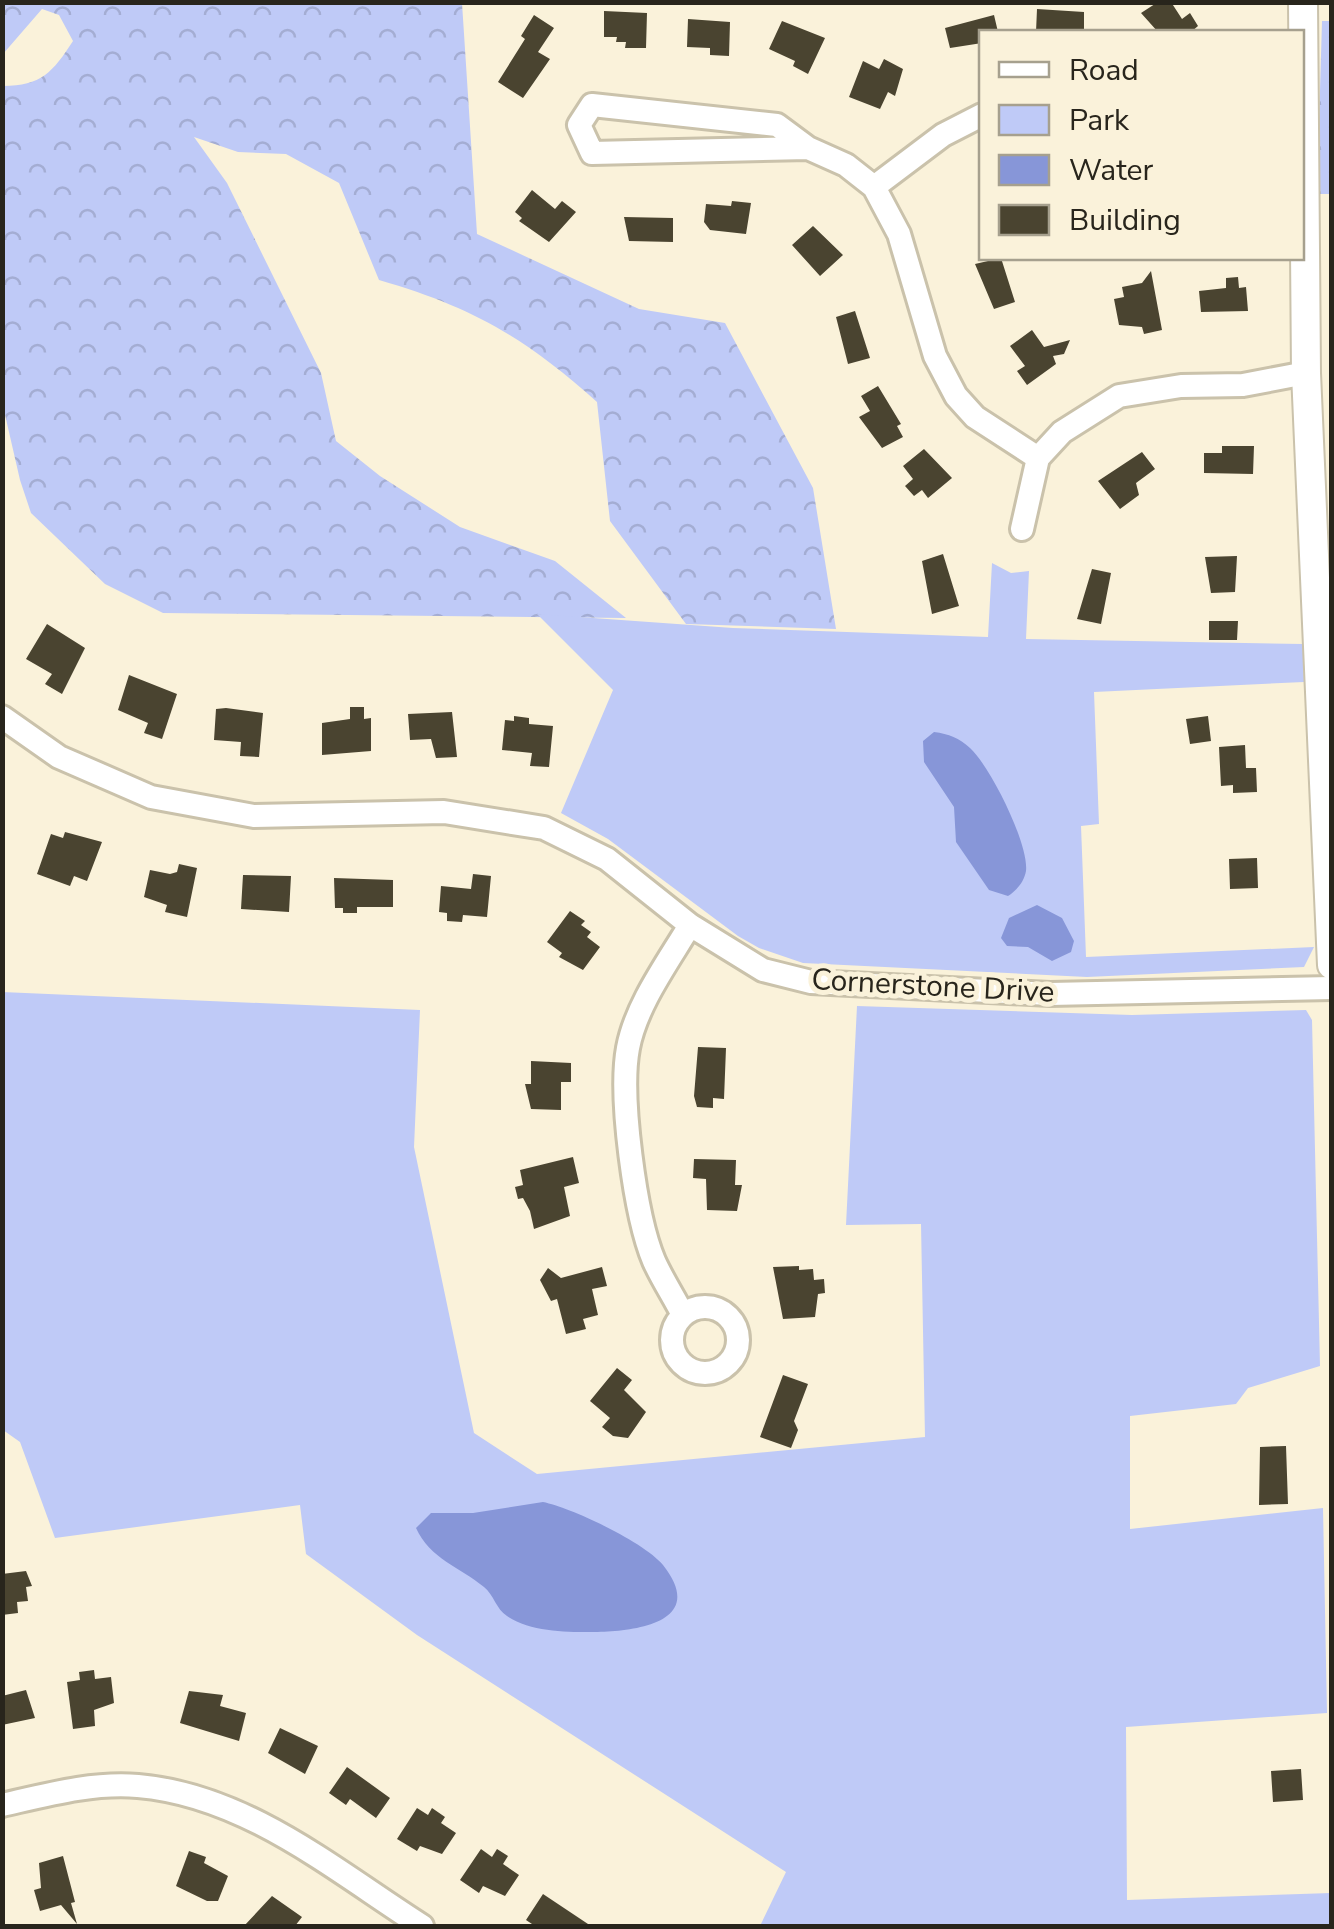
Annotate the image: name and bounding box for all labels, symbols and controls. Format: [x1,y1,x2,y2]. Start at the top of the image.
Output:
legend [979,30,1304,260]
text: Road [1069,50,1139,91]
text: Park [1069,100,1130,141]
text: Water [1069,150,1154,191]
text: Building [1069,200,1181,241]
street label: Cornerstone Drive [810,959,1056,1013]

